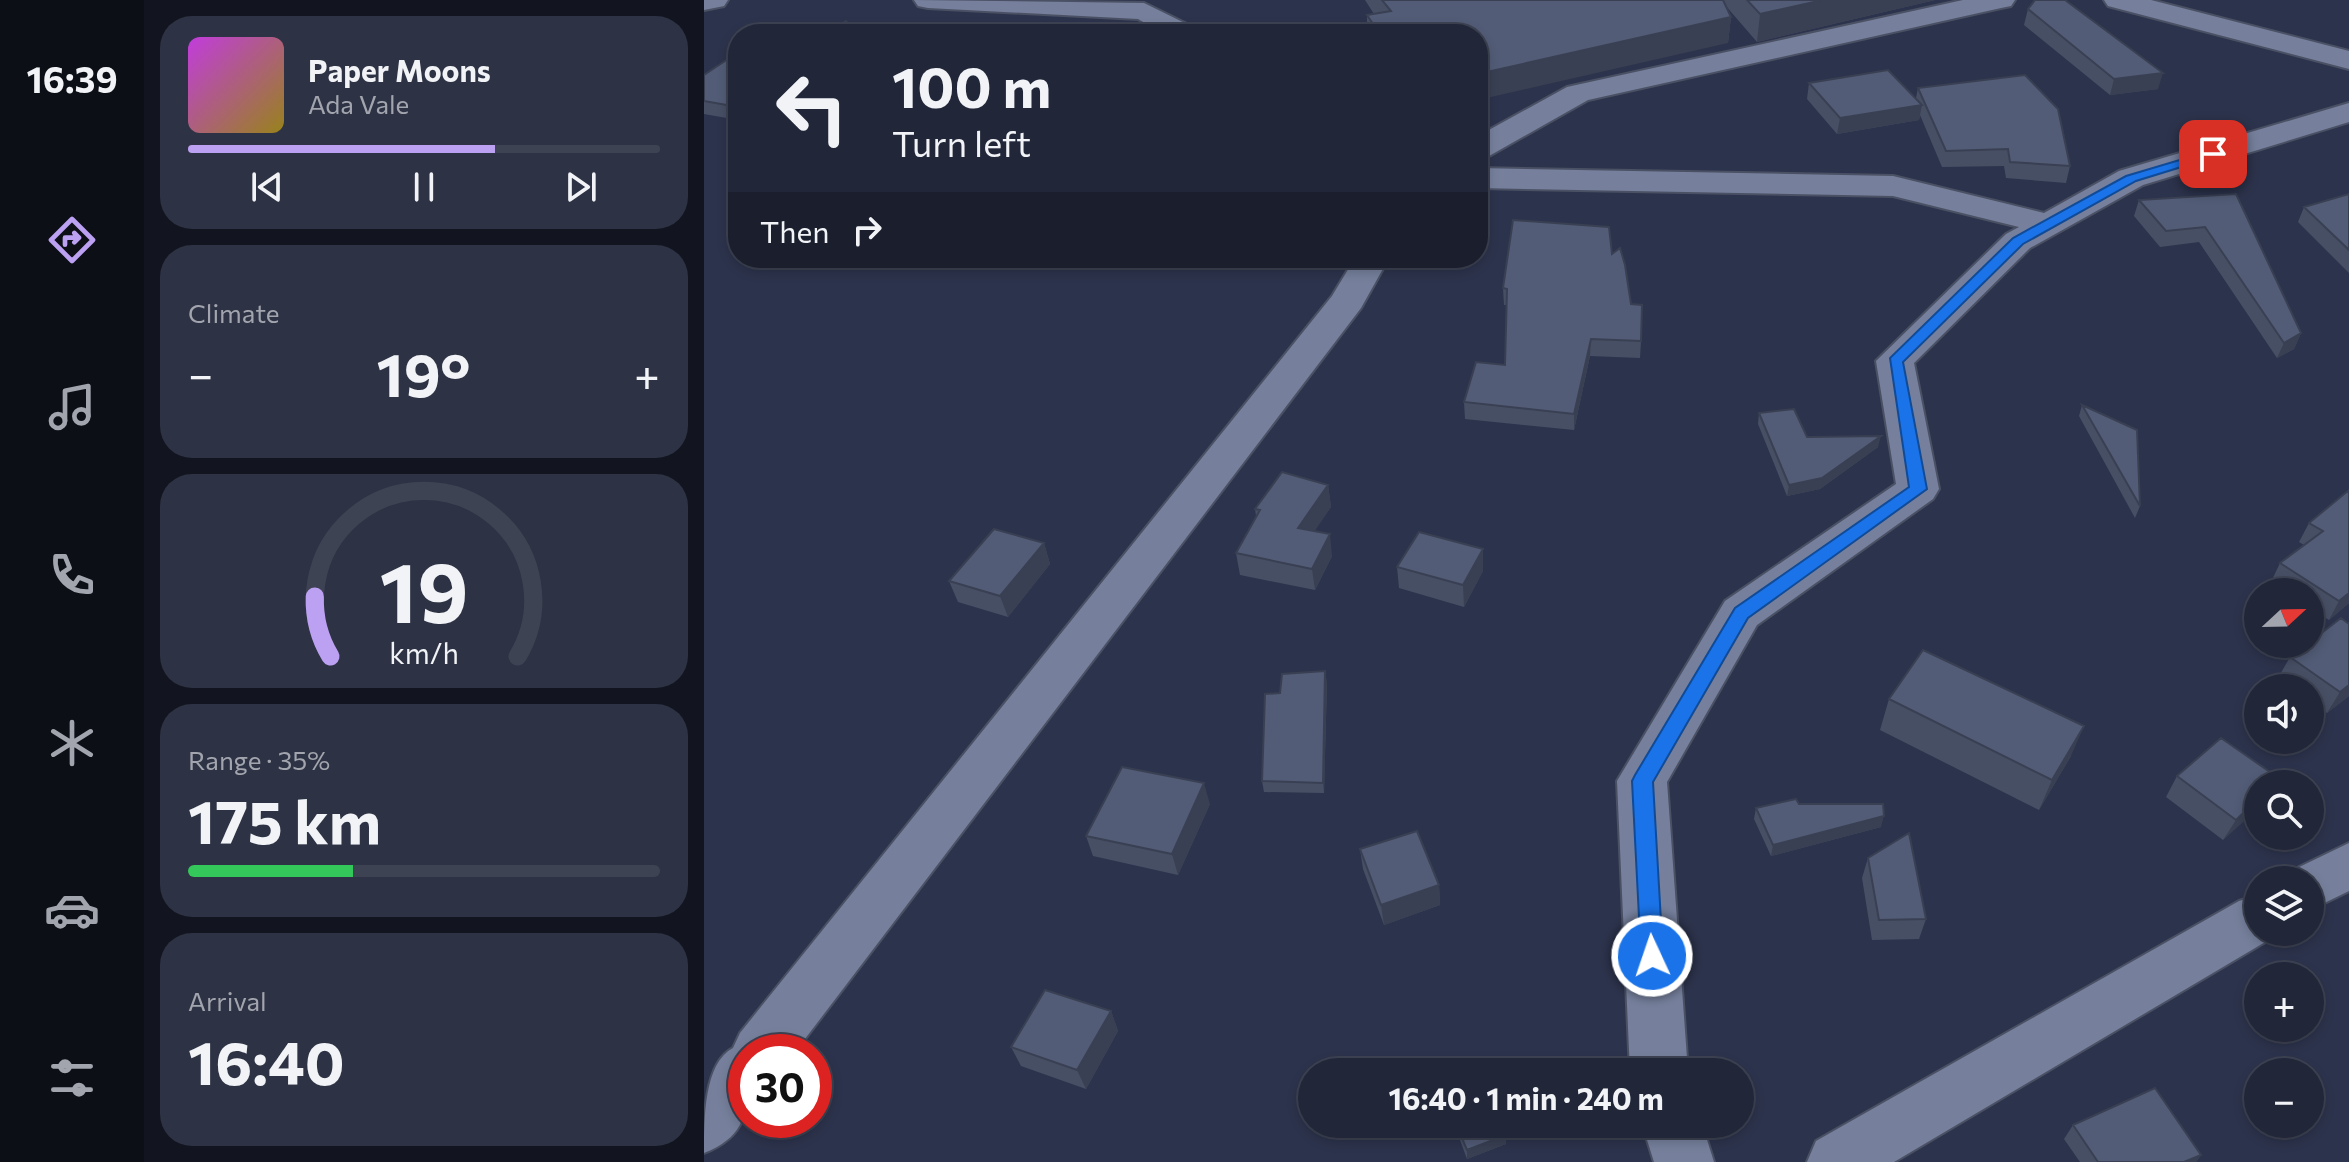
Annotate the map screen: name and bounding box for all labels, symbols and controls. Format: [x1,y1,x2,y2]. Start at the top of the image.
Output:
text: Paper Moons [308,51,491,88]
text: 100 m [892,51,1051,120]
text: 16:39 [26,56,118,100]
icon: left [760,56,864,160]
text: Ada Vale [308,88,409,119]
text: Turn left [892,120,1031,164]
pin [2179,120,2247,188]
icon: arrive [2191,132,2235,176]
icon: previous [245,165,289,209]
icon: pause [402,165,446,209]
icon: next [559,165,603,209]
icon: right [845,208,889,252]
icon: directions [44,212,100,268]
text: Then [760,212,829,249]
text: Climate [188,297,280,328]
text: 19° [376,336,471,409]
text: − [188,346,213,400]
text: + [634,346,660,400]
icon: music [44,379,100,435]
text: 19 [380,538,468,640]
icon: phone [44,547,100,603]
north arrow [2244,578,2324,658]
map controls [2244,578,2324,1138]
text: km/h [389,635,459,670]
button: sound [2244,674,2324,754]
icon: climate [44,715,100,771]
text: Range · 35% [188,744,330,775]
button: search [2244,770,2324,850]
text: 175 km [188,783,381,856]
button: layers [2244,866,2324,946]
icon: car [44,882,100,938]
position arrow [1610,914,1694,998]
button: + [2244,962,2324,1042]
text: Arrival [188,985,267,1016]
text: 16:40 [188,1024,345,1097]
speed limit sign: 30 [728,1034,832,1138]
icon: filters [44,1050,100,1106]
button: − [2244,1058,2324,1138]
text: 16:40 · 1 min · 240 m [1388,1079,1664,1116]

